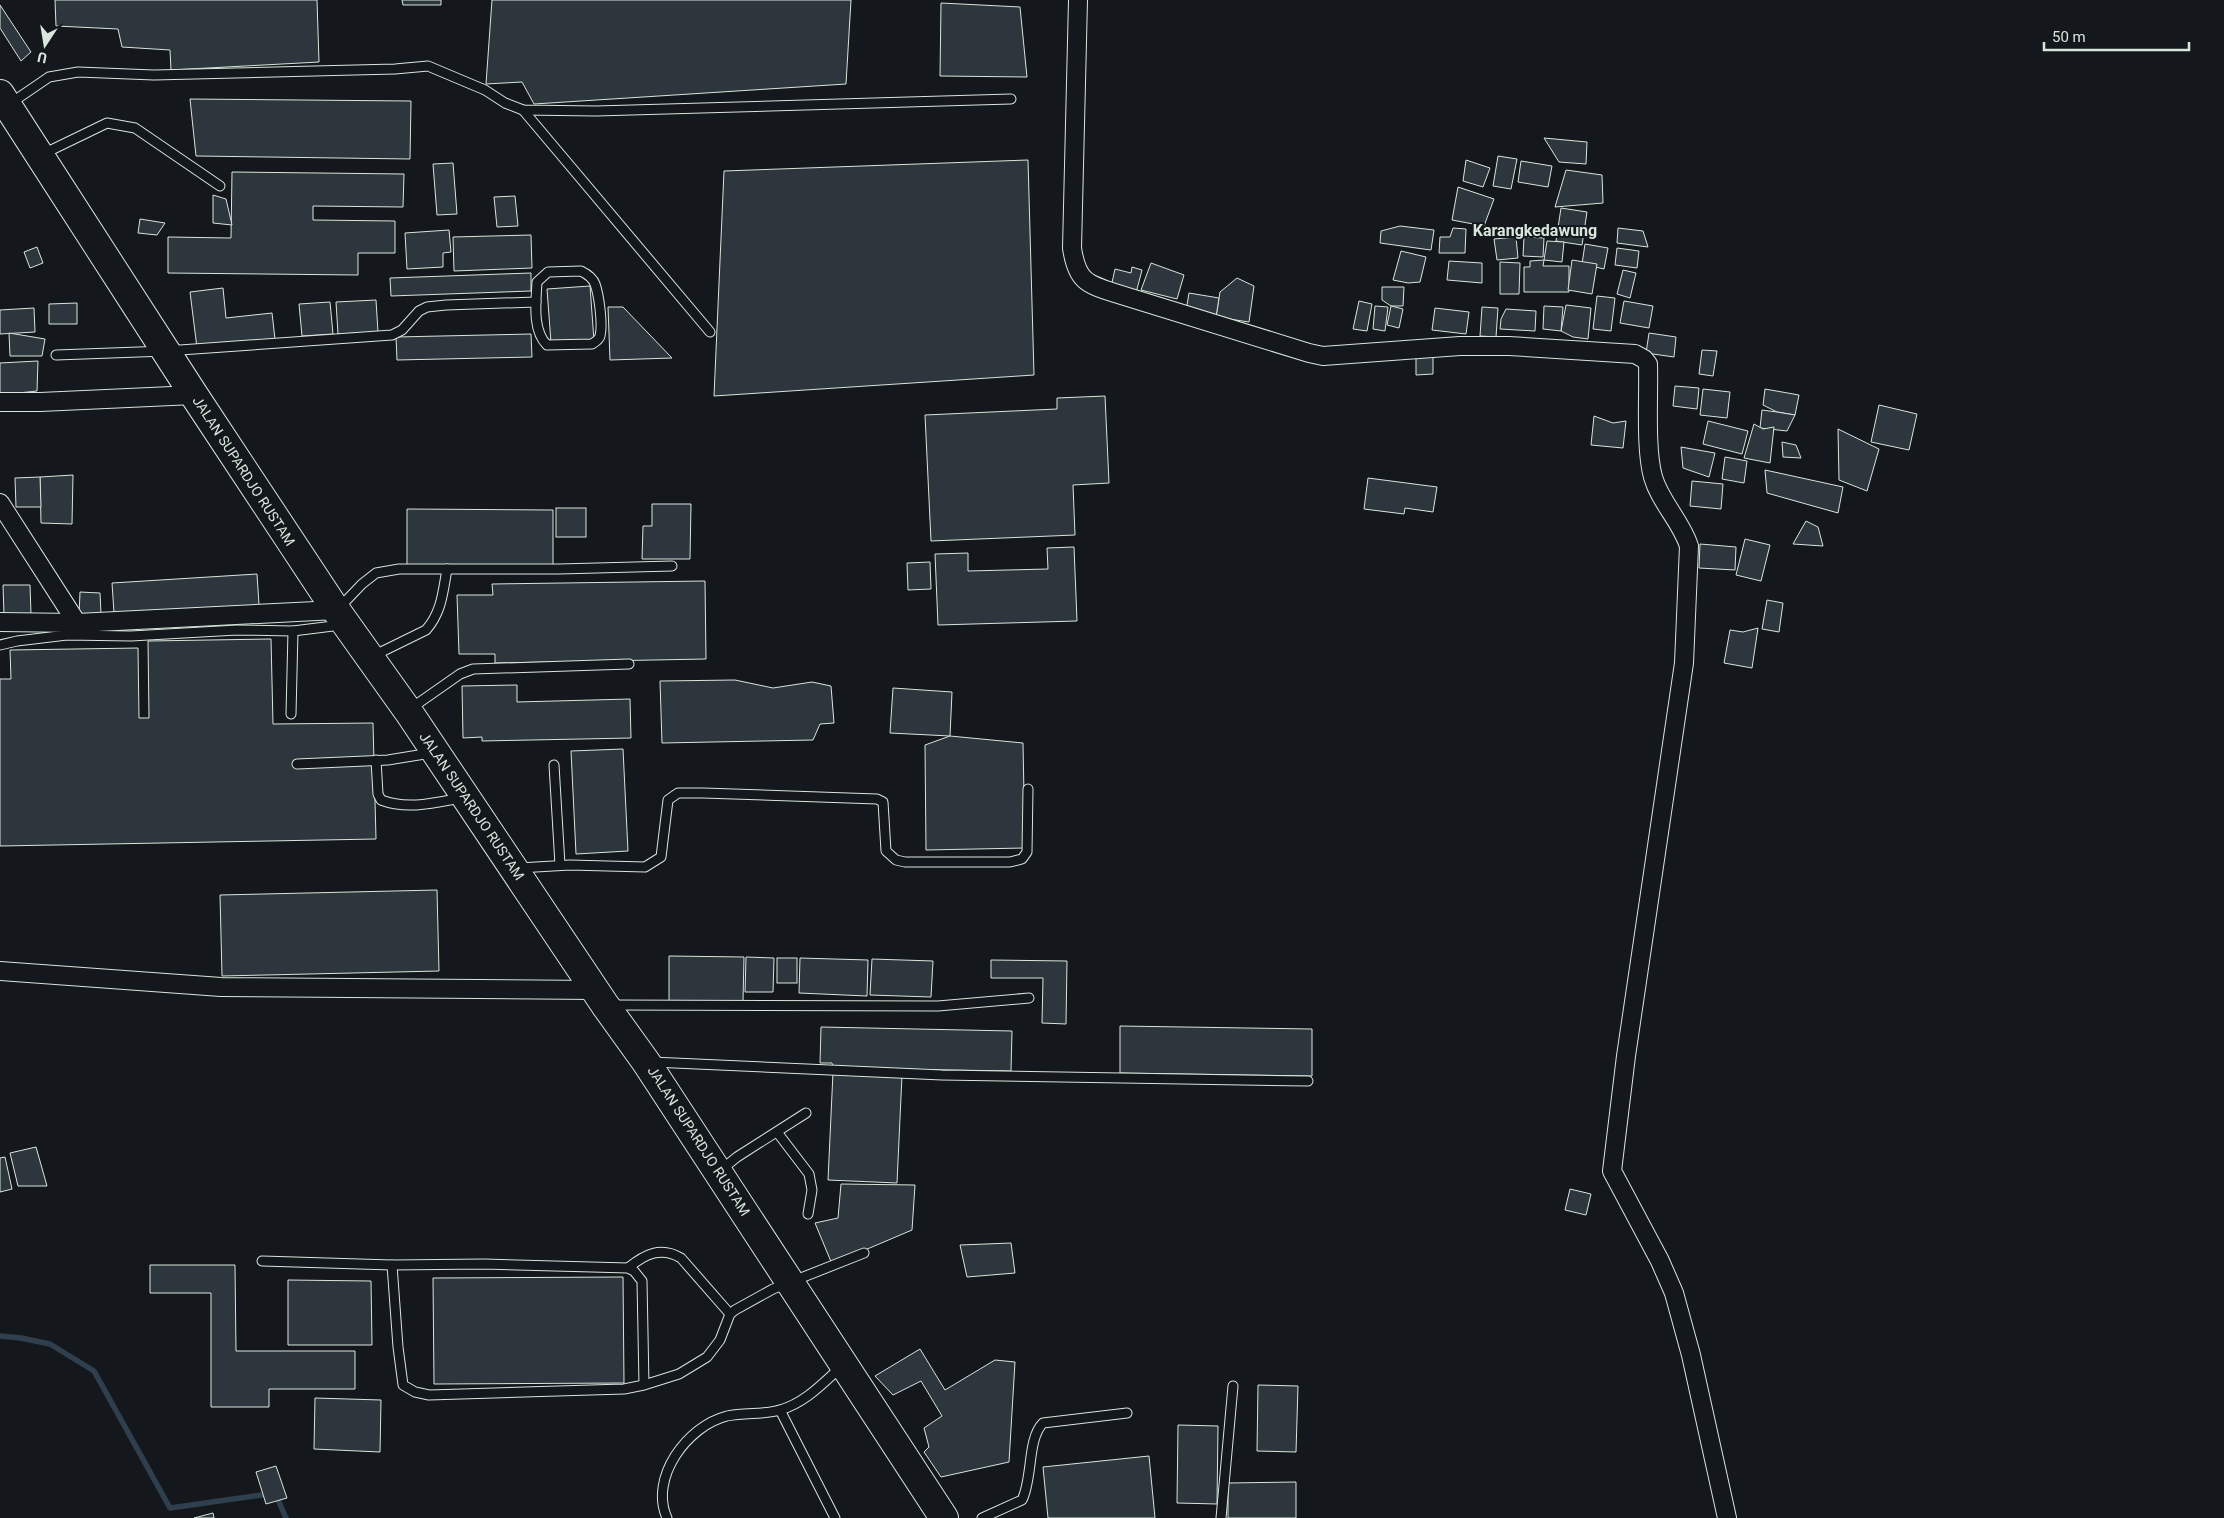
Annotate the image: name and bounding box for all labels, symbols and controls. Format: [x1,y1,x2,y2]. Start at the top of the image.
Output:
north arrow [20,20,70,70]
scale bar [2044,20,2189,52]
text: 50 m [2052,28,2086,46]
text: U [36,49,48,67]
district label: Karangkedawung [1473,221,1597,240]
street label: JALAN SUPARDJO RUSTAM [190,393,298,549]
street label: JALAN SUPARDJO RUSTAM [416,729,528,883]
street label: JALAN SUPARDJO RUSTAM [645,1063,753,1219]

